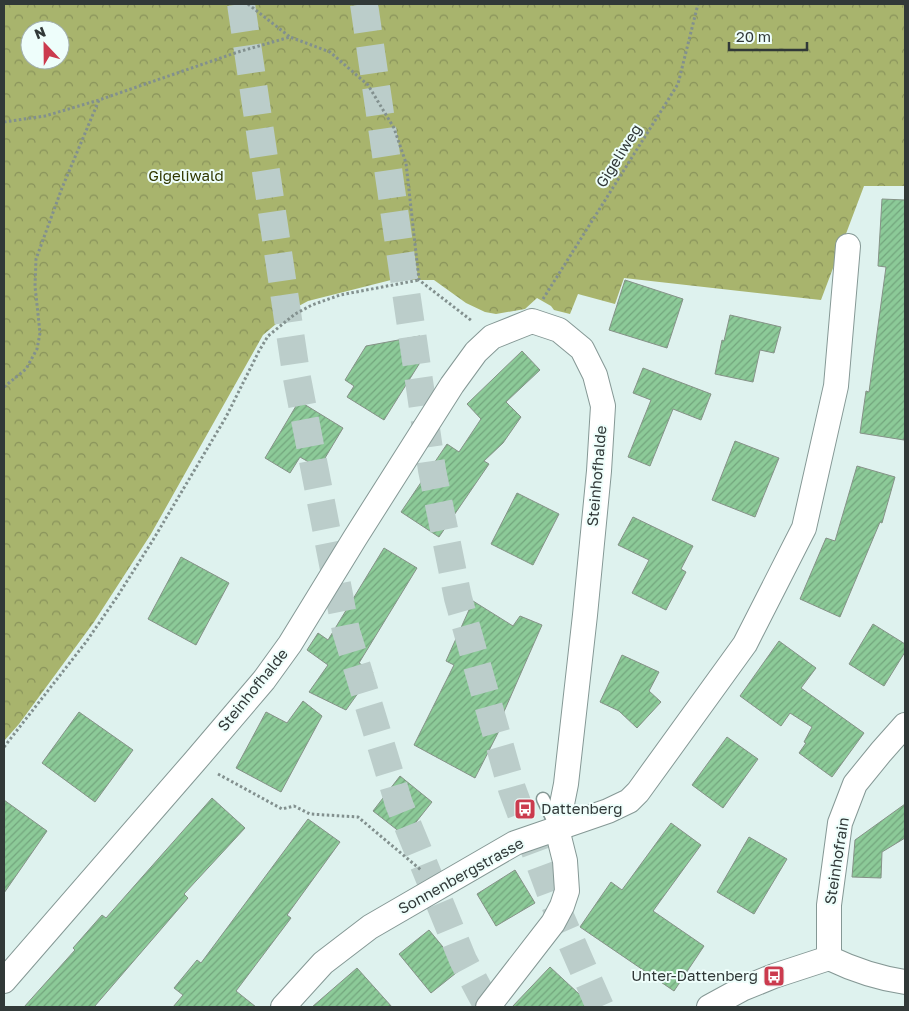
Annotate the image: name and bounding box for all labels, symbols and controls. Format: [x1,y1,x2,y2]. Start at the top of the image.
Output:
north arrow [20,20,70,70]
scale bar [729,20,806,52]
text: N [32,23,48,42]
text: 20 m [736,27,771,45]
street label: Gigeliweg [592,120,645,190]
park label: Gigeliwald [148,166,224,184]
street label: Steinhofhalde [583,424,609,527]
street label: Steinhofhalde [213,644,291,734]
bus stop icon: Dattenberg [513,797,537,821]
place label: Dattenberg [541,799,622,817]
street label: Steinhofrain [820,816,852,906]
street label: Sonnenbergstrasse [395,833,527,917]
bus stop icon: Unter-Dattenberg [762,964,786,988]
place label: Unter-Dattenberg [631,966,758,984]

